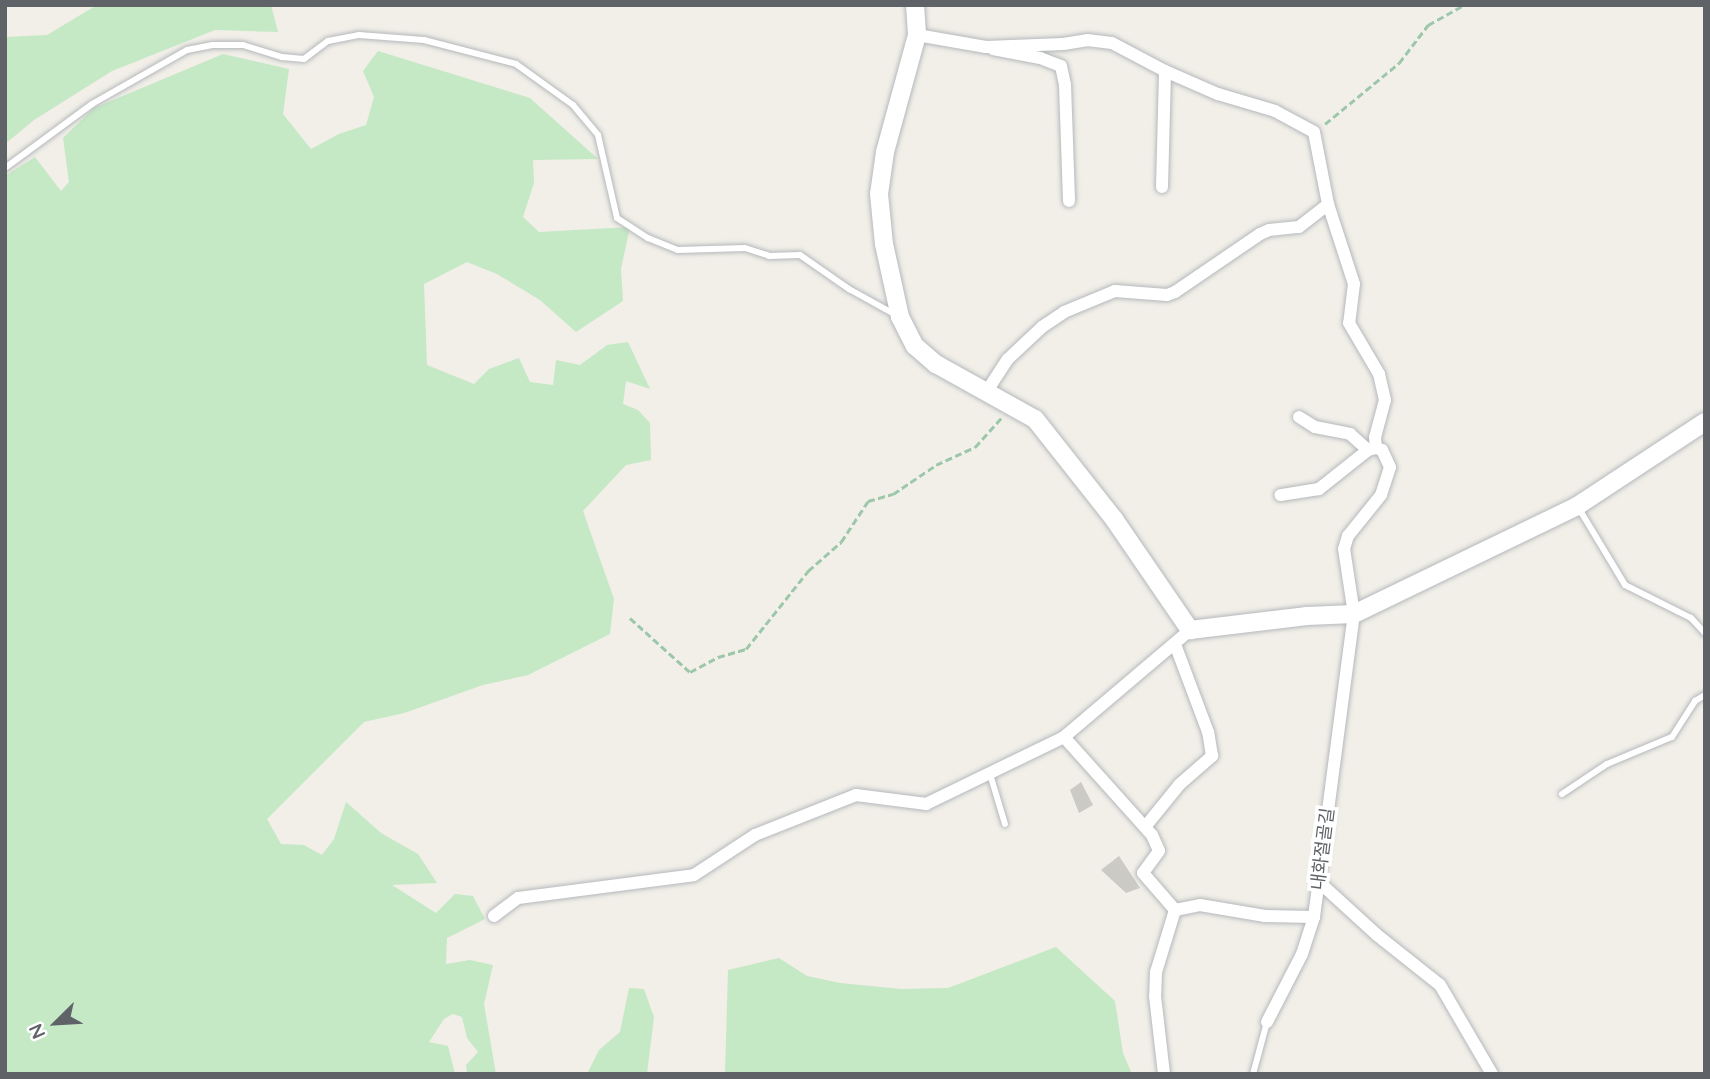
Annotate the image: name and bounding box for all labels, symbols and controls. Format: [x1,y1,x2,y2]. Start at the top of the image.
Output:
street label: 내화절골길 [1307,807,1339,891]
north arrow [21,988,91,1058]
text: N [23,1020,51,1043]

